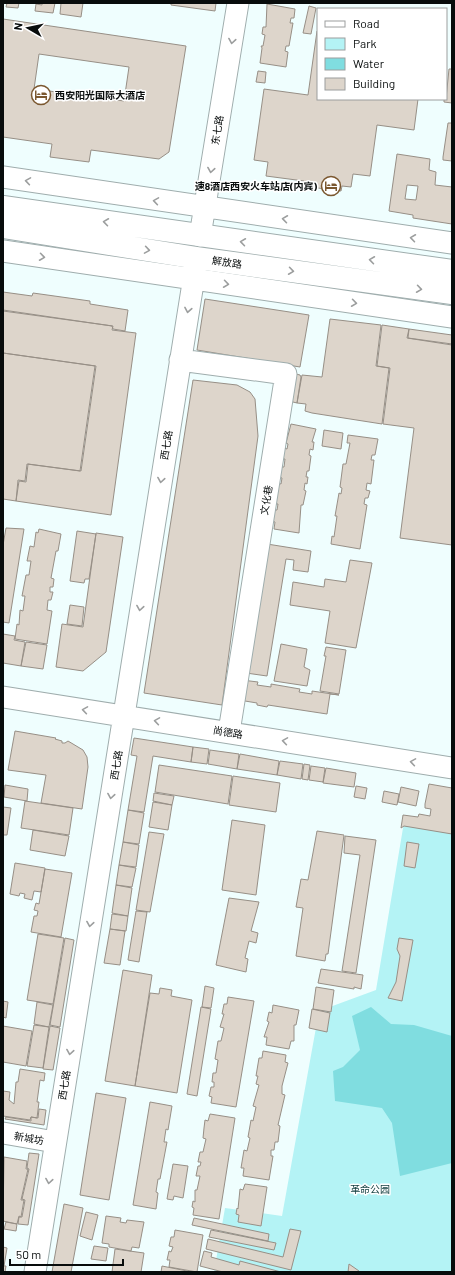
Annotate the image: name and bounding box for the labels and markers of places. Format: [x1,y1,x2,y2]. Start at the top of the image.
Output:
hotel icon: 西安阳光国际大酒店 [30,84,52,106]
place label: 西安阳光国际大酒店 [55,89,145,101]
hotel icon: 速8酒店西安火车站店(内宾) [320,175,342,197]
place label: 速8酒店西安火车站店(内宾) [195,180,318,192]

